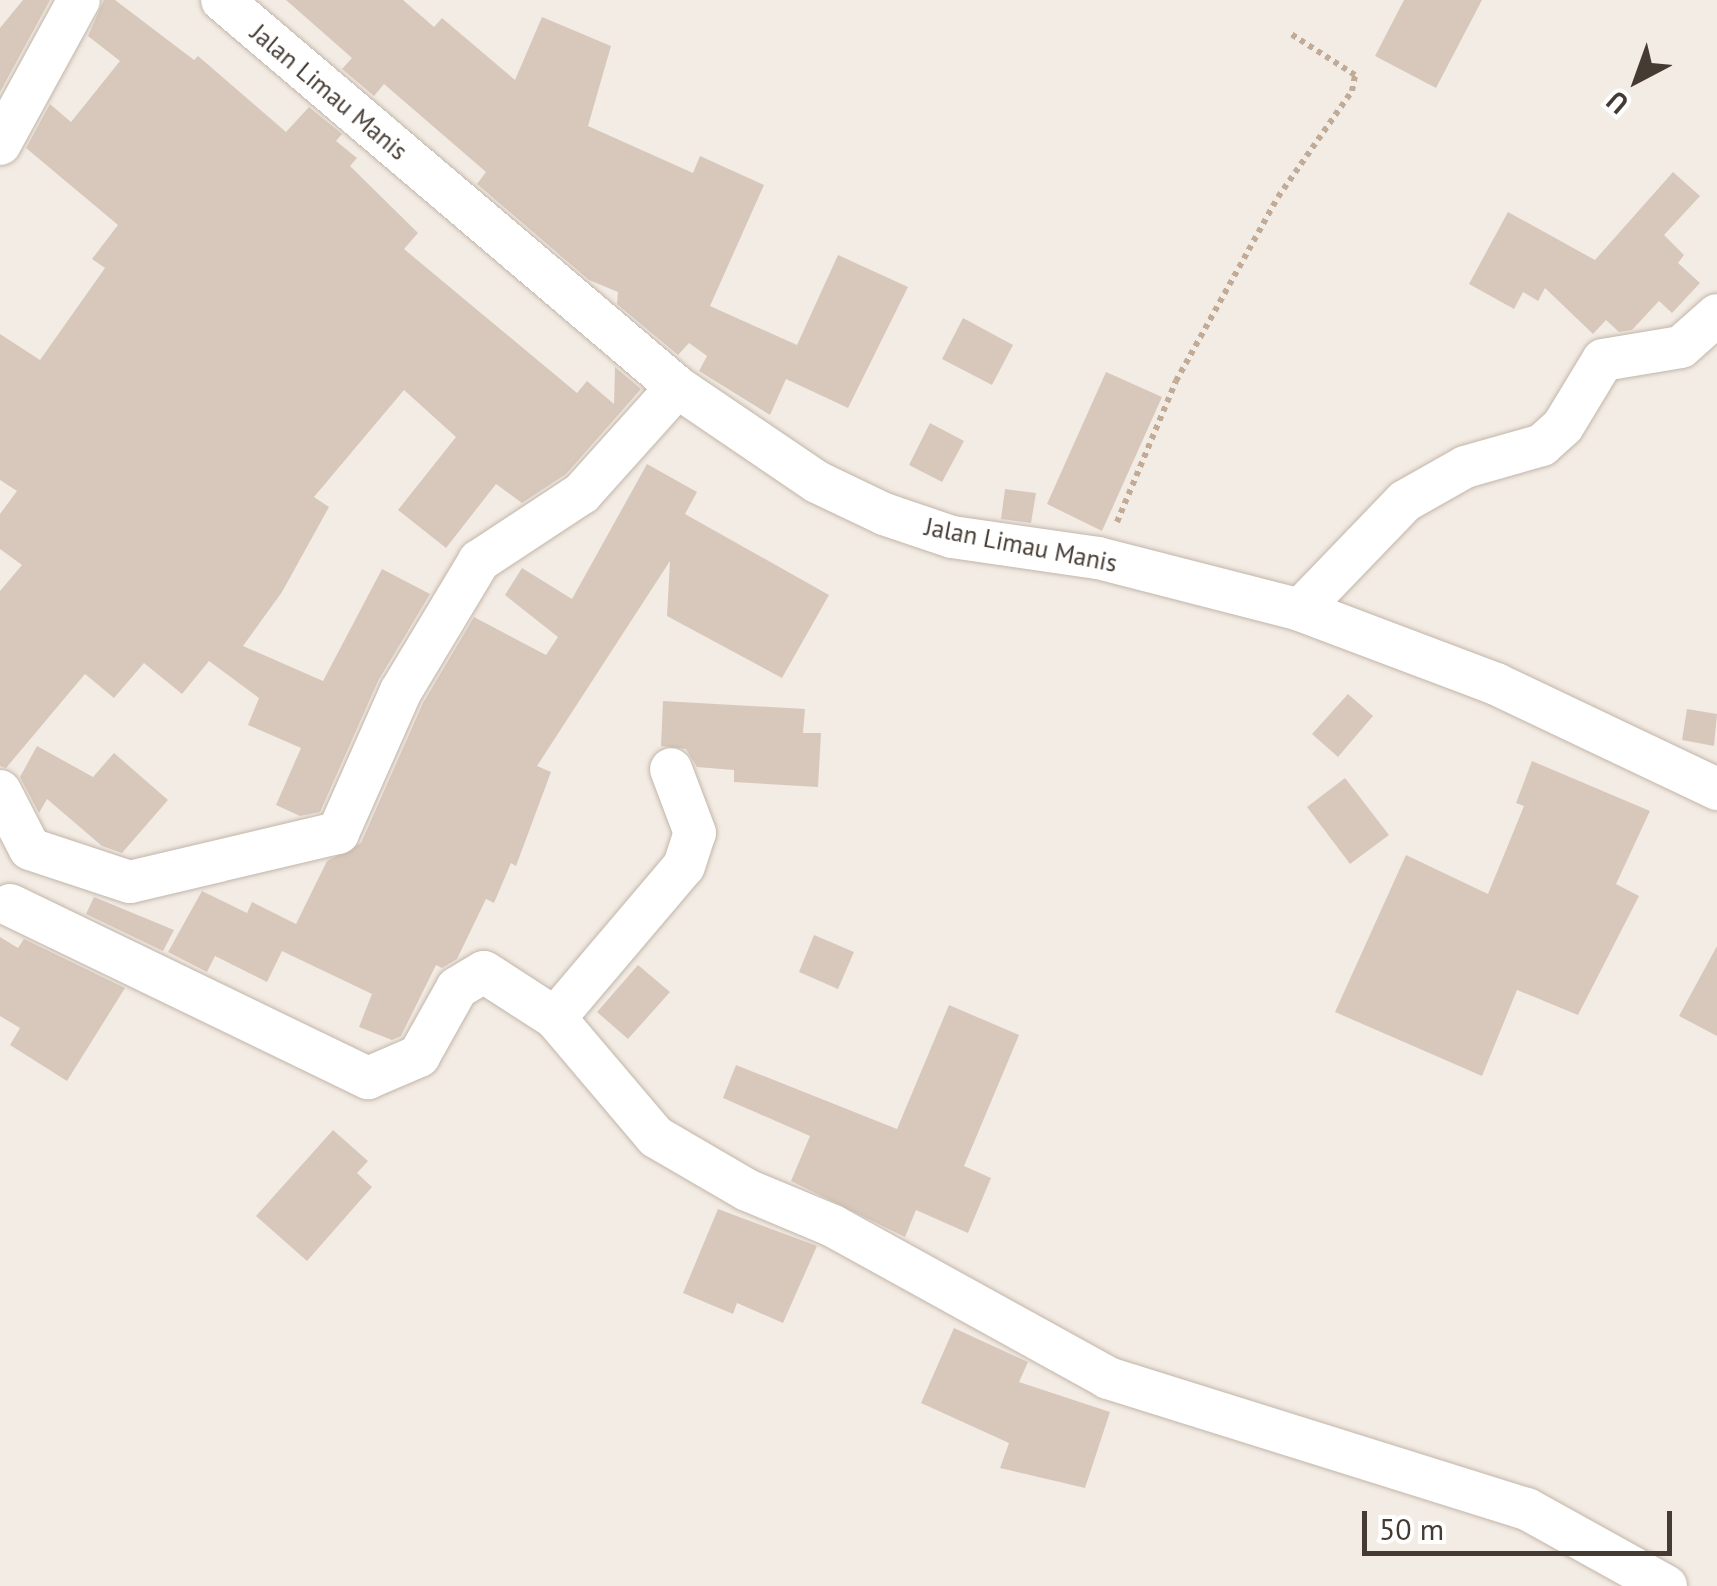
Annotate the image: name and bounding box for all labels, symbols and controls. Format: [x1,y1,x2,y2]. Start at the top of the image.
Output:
street label: Jalan Limau Manis [245,18,413,166]
north arrow [1587,30,1687,130]
text: U [1598,83,1636,123]
street label: Jalan Limau Manis [922,512,1120,578]
scale bar [1367,1491,1677,1553]
text: 50 m [1379,1509,1444,1548]

